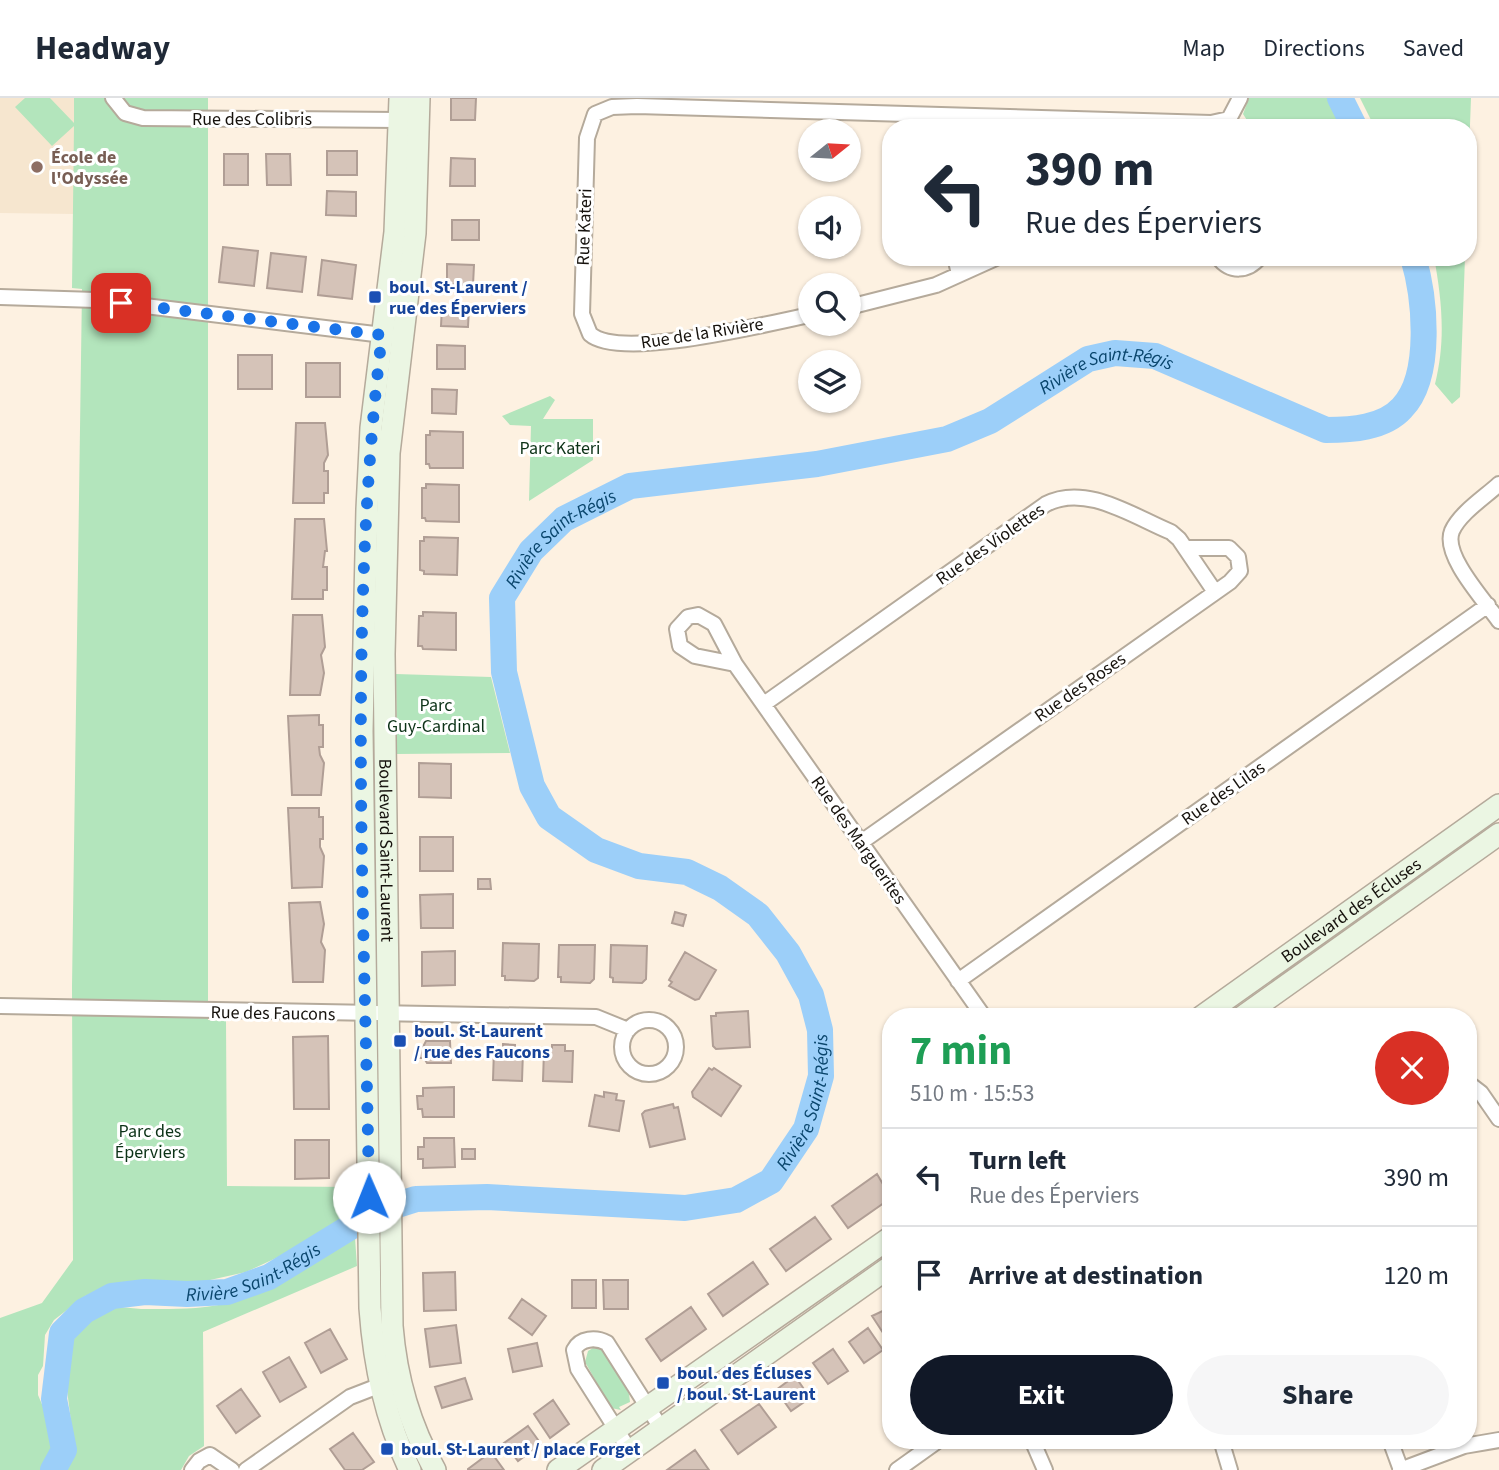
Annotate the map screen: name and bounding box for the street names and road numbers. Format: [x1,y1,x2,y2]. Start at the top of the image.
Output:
street label: Rue des Colibris [192,107,312,132]
street label: Rue Kateri [571,188,598,266]
street label: Rue de la Rivière [639,311,765,356]
street label: Rue des Violettes [931,498,1050,591]
street label: Rue des Roses [1030,647,1131,728]
street label: Rue des Lilas [1176,755,1270,831]
street label: Boulevard Saint-Laurent [372,758,399,942]
street label: Rue des Marguerites [805,771,912,910]
street label: Boulevard des Écluses [1276,852,1426,969]
street label: Rue des Faucons [210,1000,336,1027]

